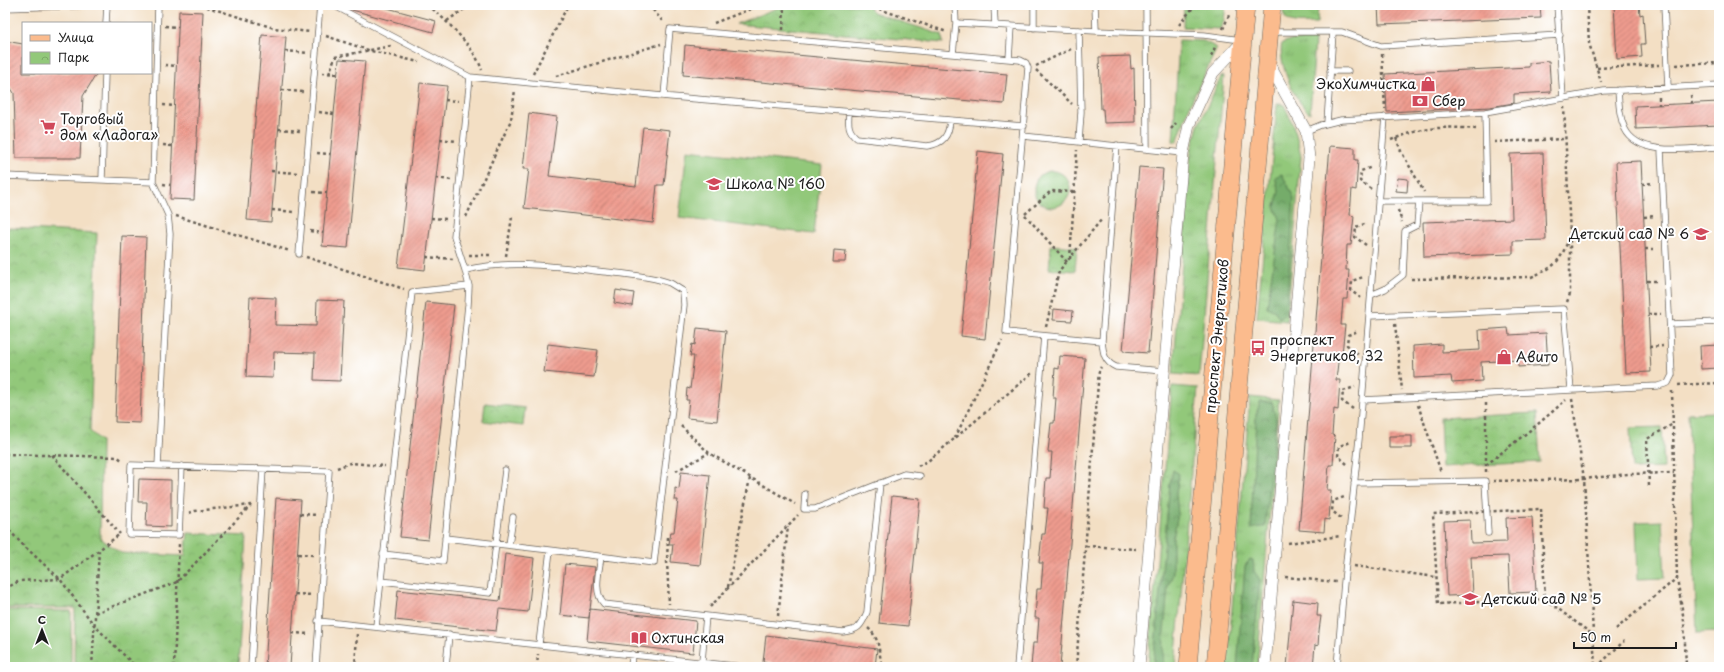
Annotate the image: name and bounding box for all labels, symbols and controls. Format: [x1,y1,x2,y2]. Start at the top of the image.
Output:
legend [22,22,152,74]
text: Улица [58,28,94,46]
text: Парк [58,48,90,66]
place label: ЭкоХимчистка [1316,73,1416,94]
shop icon: ЭкоХимчистка [1419,75,1437,93]
place label: Сбер [1432,90,1465,111]
bank icon: Сбер [1411,92,1429,110]
place label: Торговый дом «Ладога» [60,108,158,145]
supermarket icon: Торговый дом «Ладога» [39,118,57,136]
place label: Школа № 160 [726,173,825,194]
school or university icon: Школа № 160 [705,175,723,193]
place label: Детский сад № 6 [1568,223,1689,244]
school or university icon: Детский сад № 6 [1692,225,1710,243]
street label: проспект Энергетиков [1199,258,1234,414]
place label: проспект Энергетиков, 32 [1270,329,1383,366]
bus stop icon: проспект Энергетиков, 32 [1249,339,1267,357]
place label: Авито [1516,346,1559,367]
shop icon: Авито [1495,348,1513,366]
place label: Детский сад № 5 [1481,588,1601,609]
school or university icon: Детский сад № 5 [1461,590,1479,608]
north arrow [22,610,62,650]
text: С [38,611,46,628]
scale bar [1574,624,1676,650]
place label: Охтинская [651,627,724,648]
text: 50 m [1580,628,1611,646]
library icon: Охтинская [630,629,648,647]

